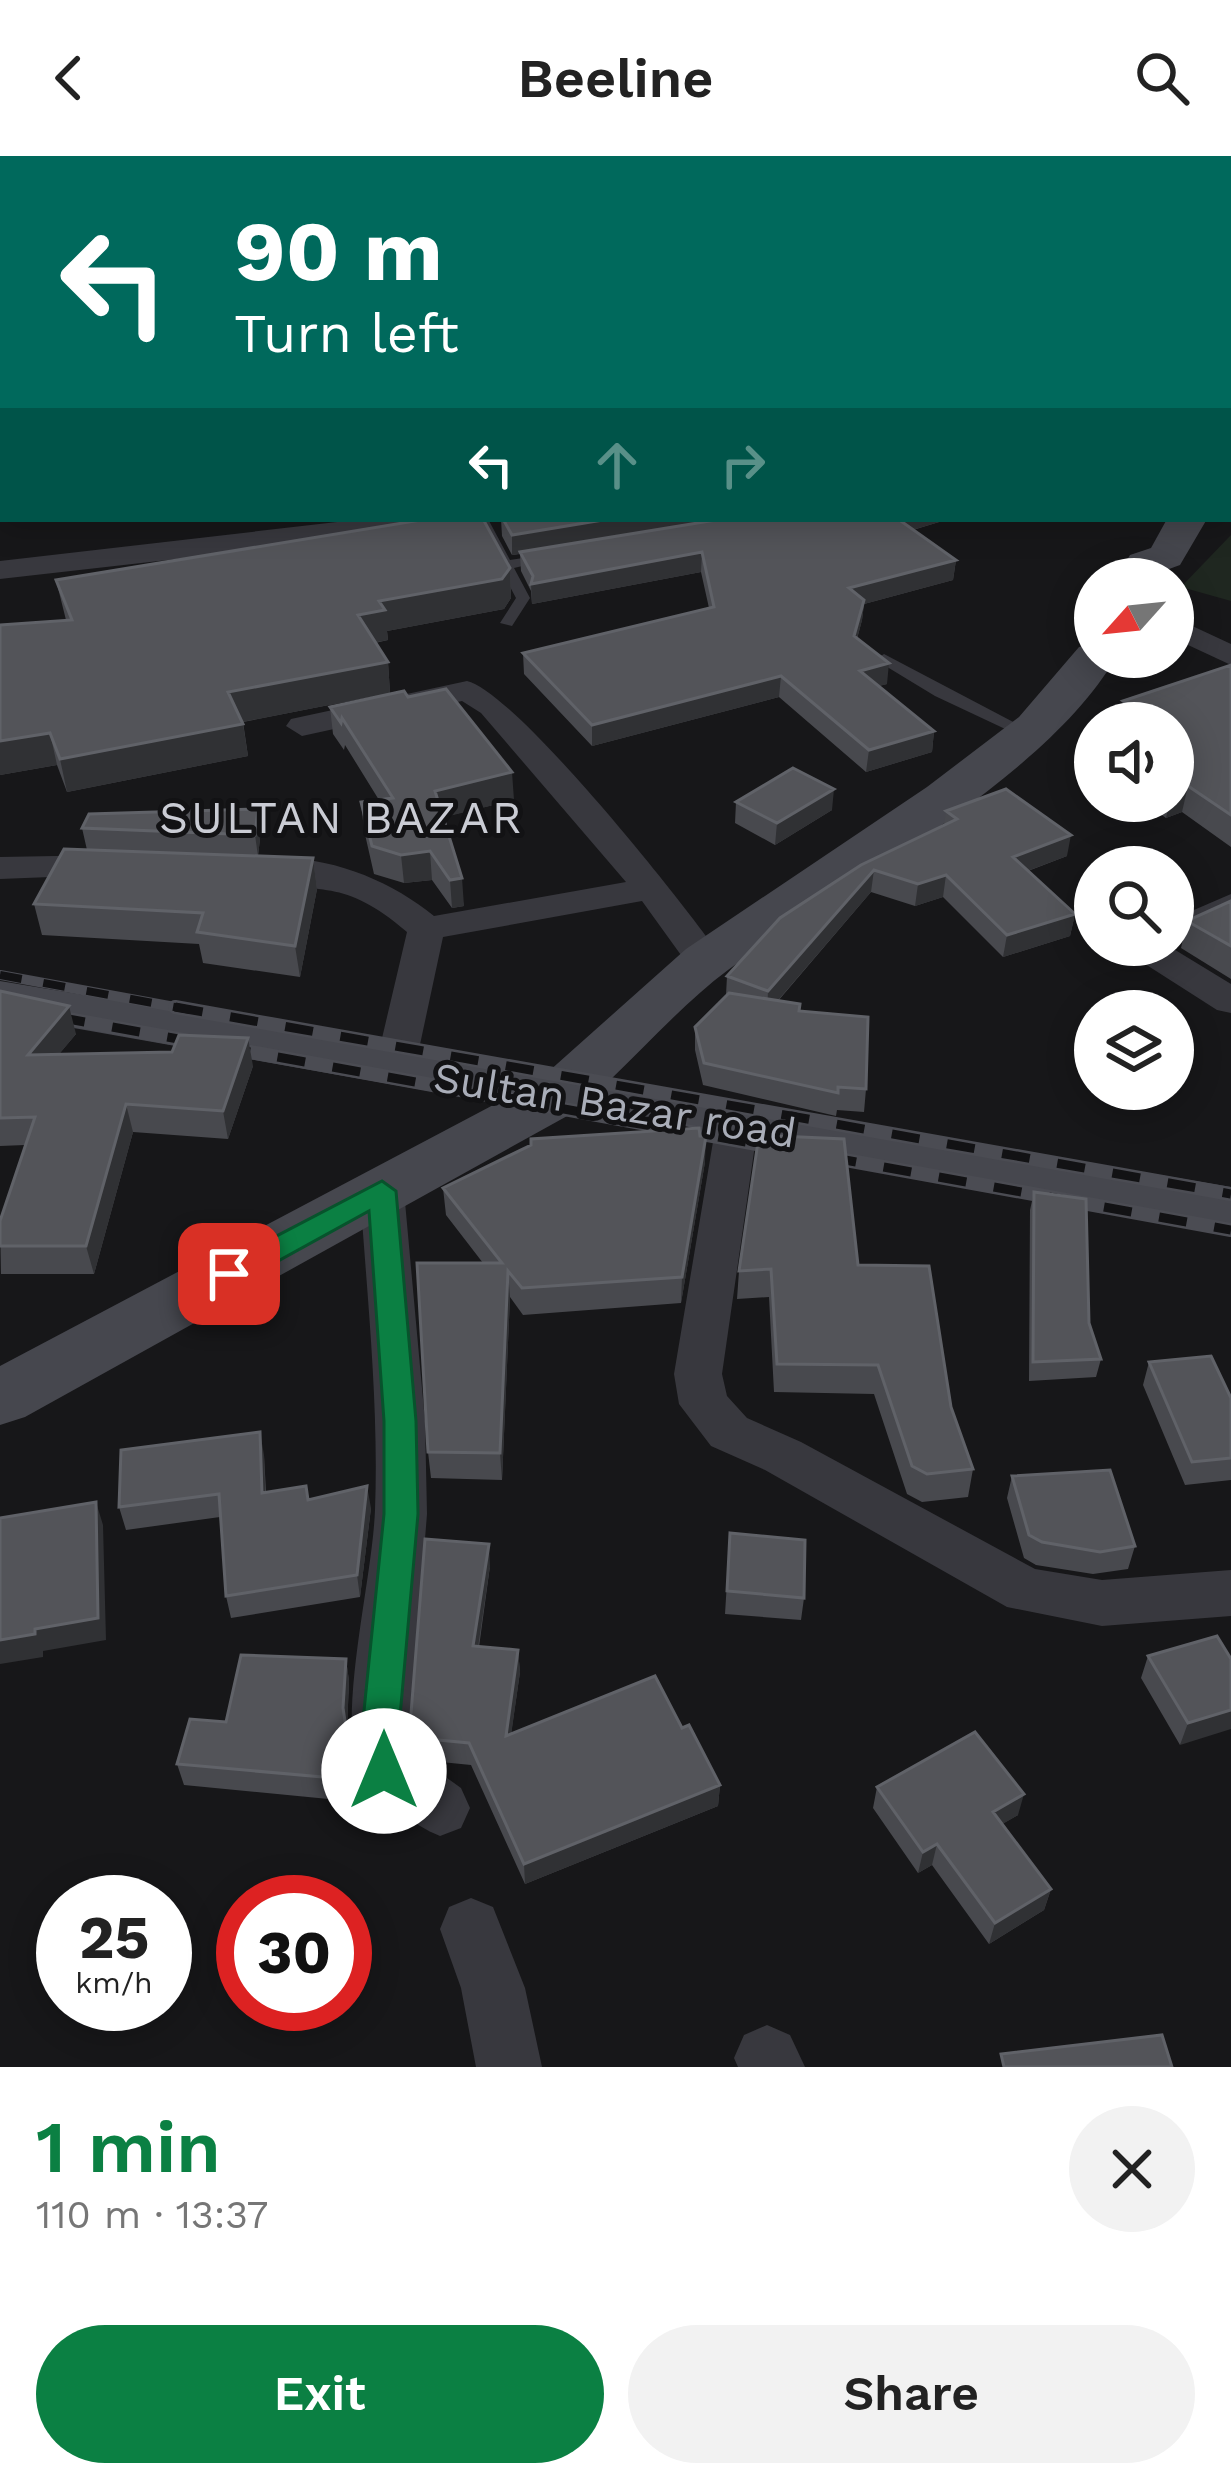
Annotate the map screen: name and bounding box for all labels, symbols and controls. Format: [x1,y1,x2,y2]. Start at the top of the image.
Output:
icon: back [36,45,102,111]
icon: search [1129,45,1195,111]
text: Beeline [518,47,713,110]
text: 90 m [234,202,443,300]
icon: left [36,204,192,360]
text: Turn left [234,302,459,365]
icon: left [458,432,524,498]
icon: ahead [584,432,650,498]
icon: right [710,432,776,498]
north arrow [1074,558,1194,678]
map controls [1074,558,1194,1110]
button: sound [1074,702,1194,822]
district label: SULTAN BAZAR [159,791,525,844]
button: search [1074,846,1194,966]
button: layers [1074,990,1194,1110]
street label: Sultan Bazar road [430,1052,800,1158]
pin [178,1223,280,1325]
icon: arrive [196,1241,262,1307]
position arrow [321,1708,447,1834]
speed limit sign: 30 [216,1875,372,2031]
text: 25 [79,1902,149,1973]
text: km/h [75,1965,153,2000]
text: 1 min [36,2105,221,2189]
button: close [1069,2106,1195,2232]
text: 110 m · 13:37 [36,2192,268,2237]
button: Exit [36,2325,604,2463]
button: Share [628,2325,1195,2463]

